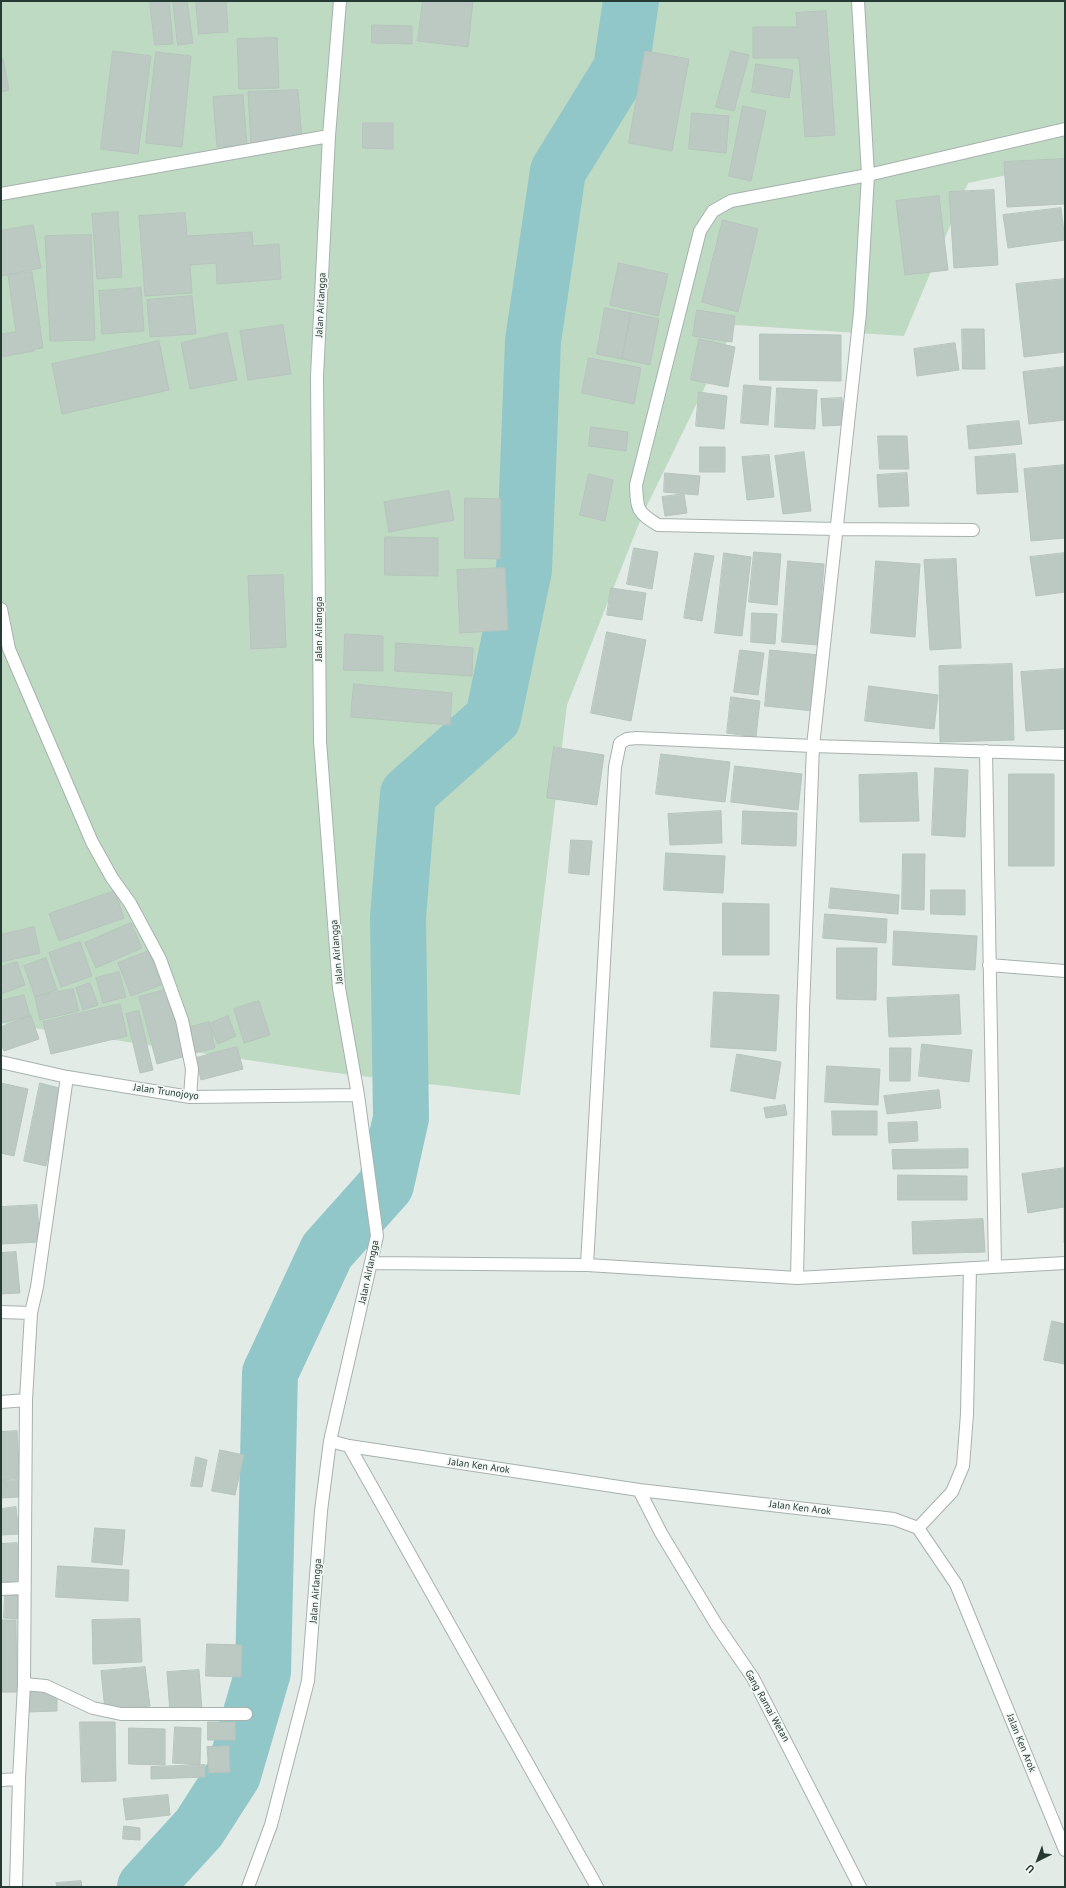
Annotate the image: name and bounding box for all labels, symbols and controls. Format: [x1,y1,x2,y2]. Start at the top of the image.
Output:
street label: Jalan Airlangga [313,272,329,338]
street label: Jalan Airlangga [313,597,325,661]
street label: Jalan Airlangga [328,919,346,985]
street label: Jalan Trunojoyo [133,1081,199,1103]
street label: Jalan Airlangga [356,1239,382,1305]
street label: Jalan Ken Arok [447,1456,511,1476]
street label: Jalan Ken Arok [768,1498,832,1518]
street label: Jalan Airlangga [308,1558,324,1624]
street label: Gang Ramai Wetan [742,1668,792,1744]
street label: Jalan Ken Arok [1004,1712,1038,1774]
north arrow [1018,1840,1058,1880]
text: U [1023,1861,1037,1876]

